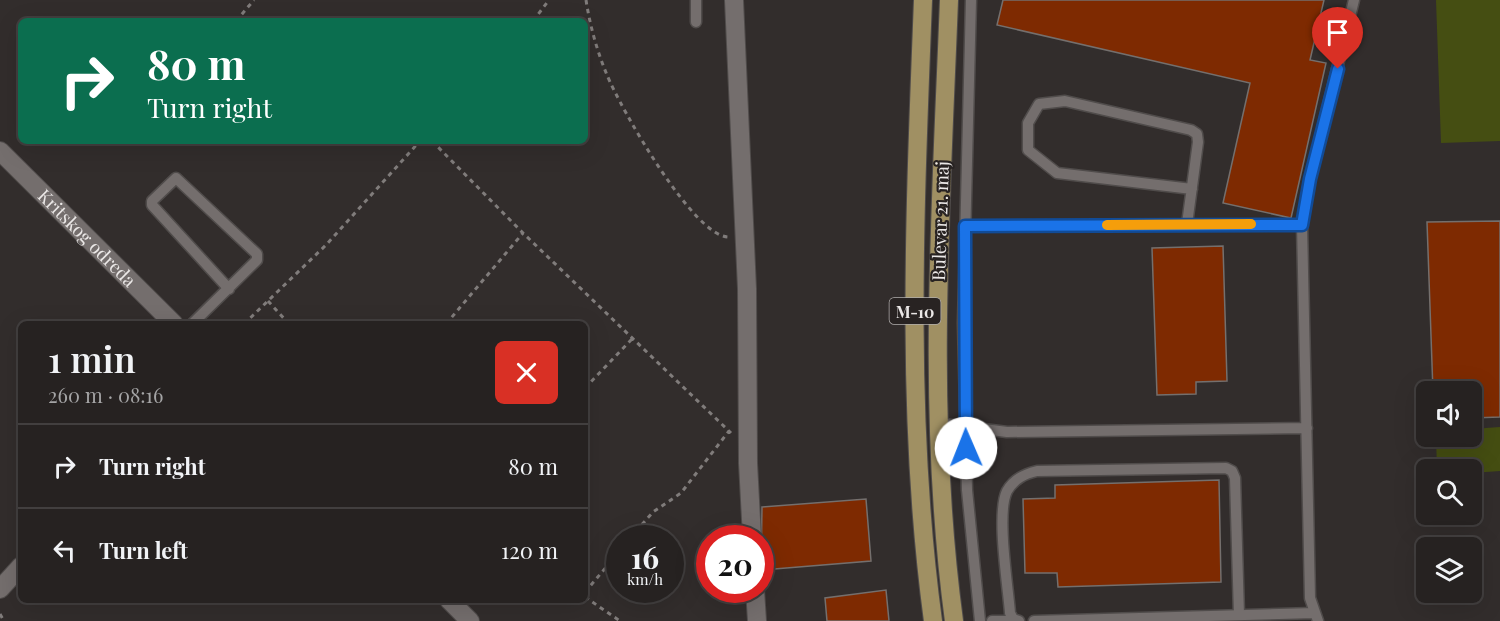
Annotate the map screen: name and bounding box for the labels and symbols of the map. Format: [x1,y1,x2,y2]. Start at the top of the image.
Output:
pin [1312,7,1363,69]
street label: Bulevar 21. maj [926,161,954,281]
street label: Kritskog odreda [33,184,142,292]
road number: M-10 [890,298,940,324]
position arrow [934,416,998,480]
speed limit sign: 20 [696,525,774,603]

